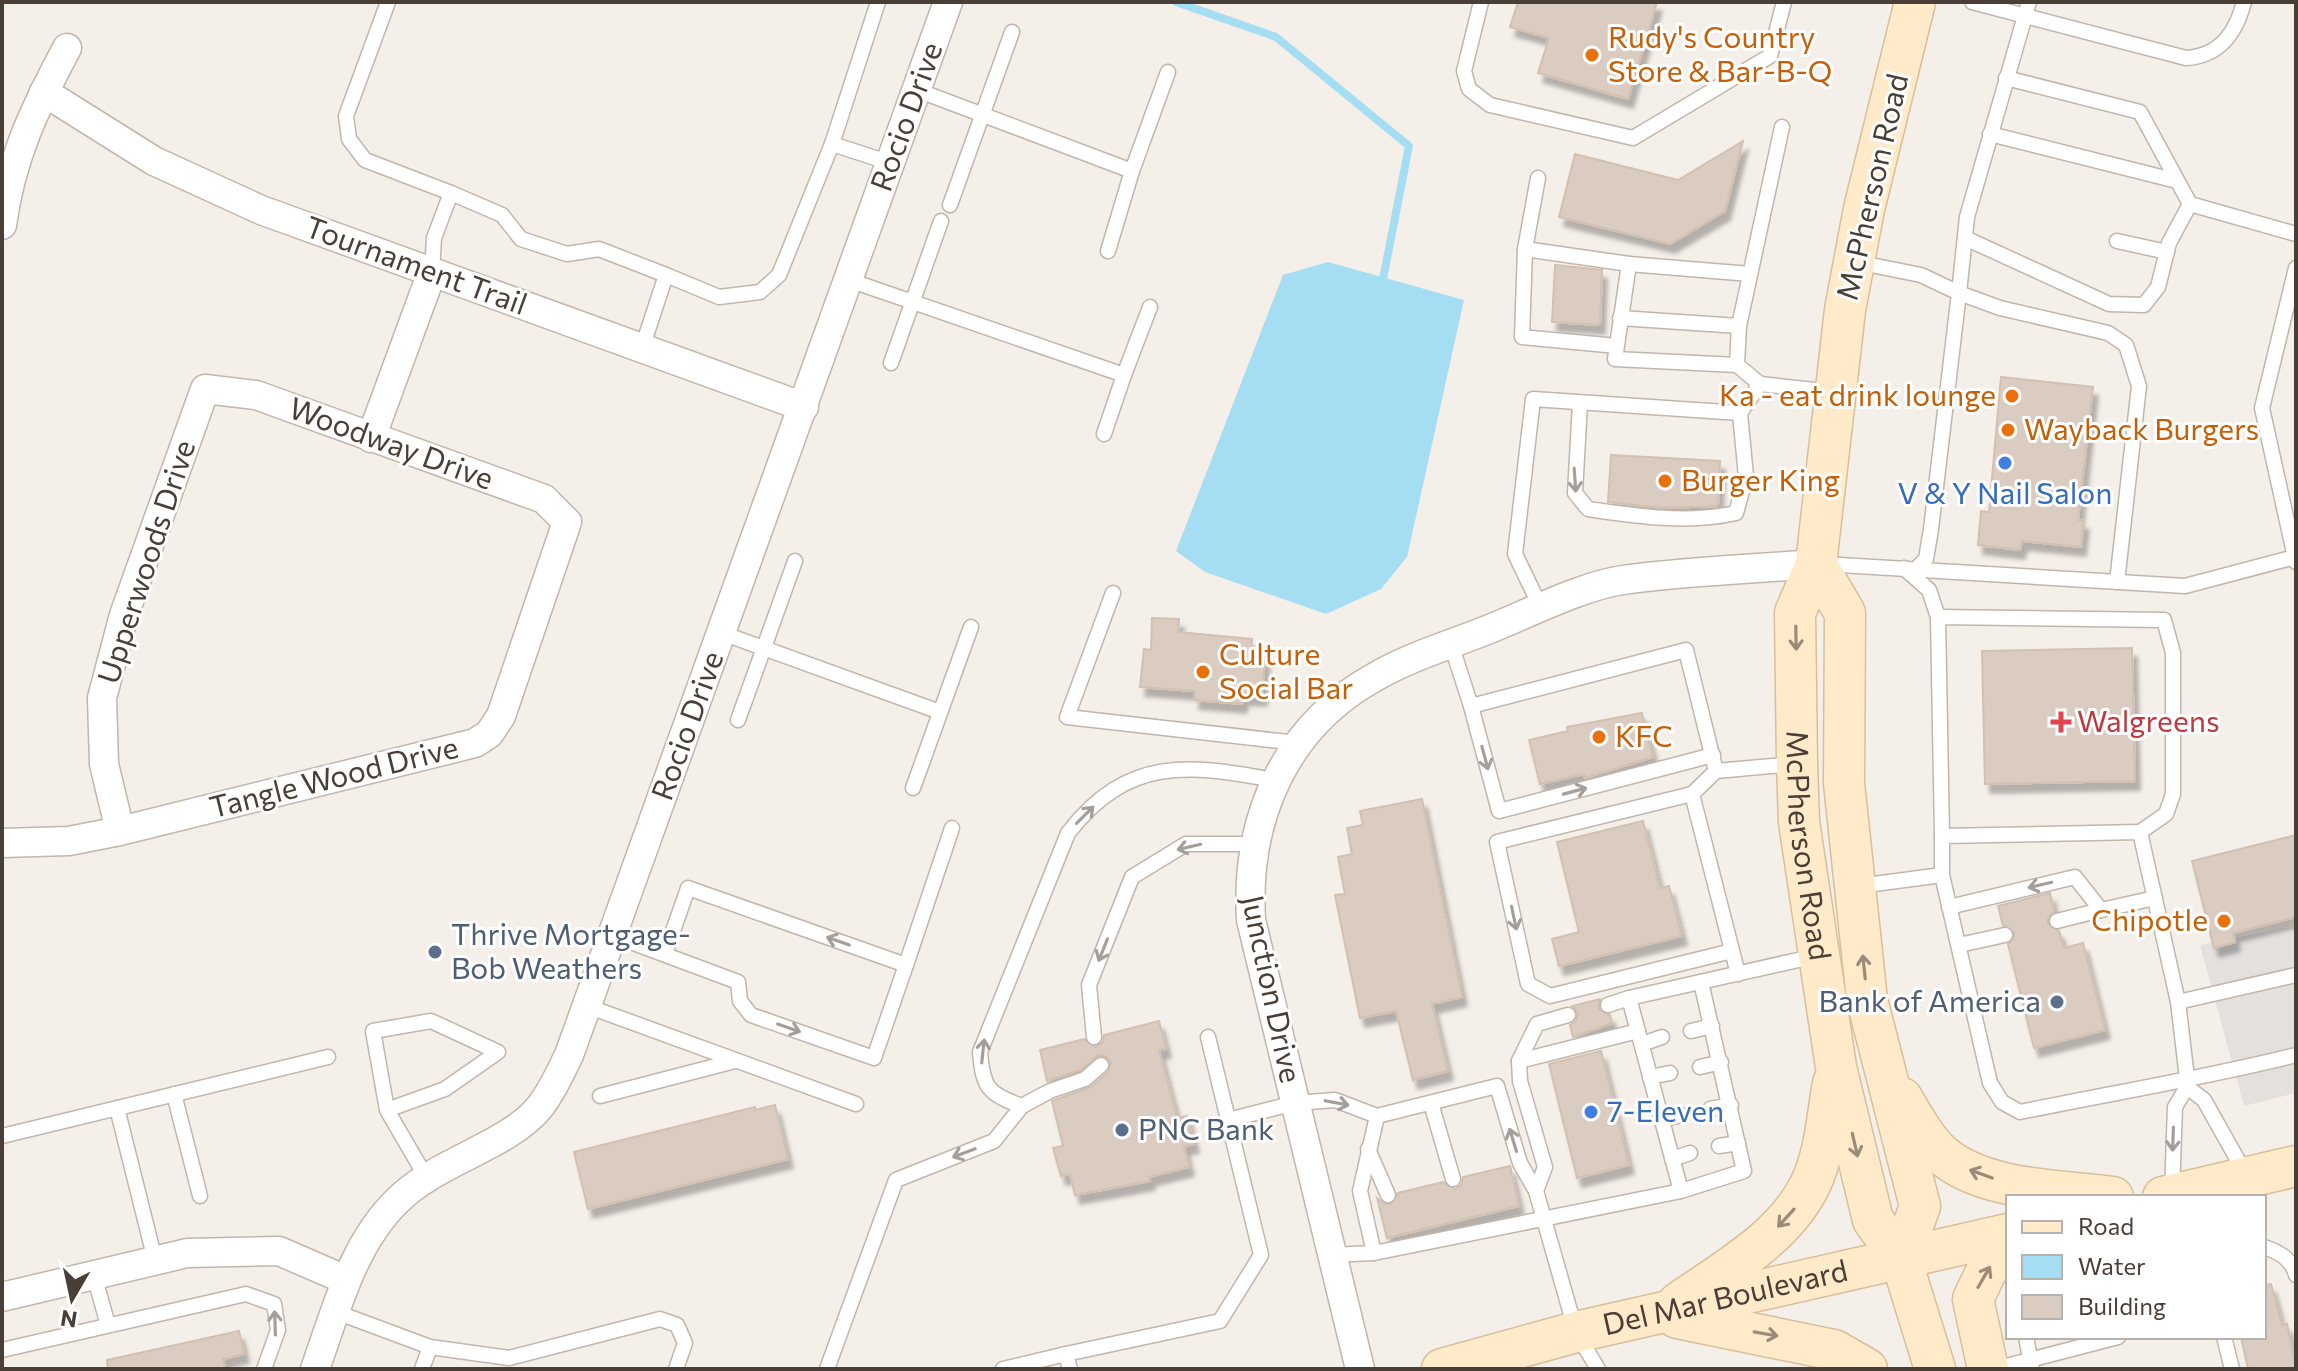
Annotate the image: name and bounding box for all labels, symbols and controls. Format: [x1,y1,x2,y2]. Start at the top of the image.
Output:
place label: Rudy's Country Store & Bar-B-Q [1608,17,1832,88]
street label: Rocio Drive [861,37,949,196]
marker: Rudy's Country Store & Bar-B-Q [1583,46,1601,64]
street label: McPherson Road [1827,70,1915,303]
street label: Tournament Trail [301,206,533,321]
place label: Ka - eat drink lounge [1719,375,1996,412]
marker: Ka - eat drink lounge [2003,387,2021,405]
street label: Woodway Drive [285,388,499,496]
place label: Wayback Burgers [2024,409,2259,446]
marker: Wayback Burgers [1999,421,2017,439]
street label: Upperwoods Drive [88,435,201,688]
marker: V & Y Nail Salon [1996,454,2014,472]
place label: Burger King [1681,460,1840,497]
one-way arrow [1568,467,1583,493]
marker: Burger King [1656,472,1674,490]
place label: V & Y Nail Salon [1898,473,2112,510]
one-way arrow [1788,624,1803,651]
place label: Culture Social Bar [1219,634,1353,705]
street label: Rocio Drive [642,646,730,805]
marker: Culture Social Bar [1194,663,1212,681]
place label: Walgreens [2077,701,2220,738]
marker: Walgreens [2052,713,2070,731]
place label: KFC [1615,716,1673,753]
street label: Tangle Wood Drive [205,727,462,824]
marker: KFC [1590,728,1608,746]
street label: McPherson Road [1781,730,1841,963]
one-way arrow [1478,745,1493,771]
one-way arrow [1561,783,1587,798]
one-way arrow [1075,806,1094,825]
one-way arrow [1177,840,1202,855]
one-way arrow [2028,879,2053,894]
street label: Junction Drive [1236,891,1311,1086]
place label: Chipotle [2091,900,2208,937]
one-way arrow [1507,904,1522,930]
marker: Chipotle [2215,912,2233,930]
place label: Thrive Mortgage- Bob Weathers [451,914,691,985]
one-way arrow [826,933,851,947]
one-way arrow [1095,937,1109,962]
marker: Thrive Mortgage- Bob Weathers [426,943,444,961]
one-way arrow [1856,954,1871,981]
place label: Bank of America [1819,981,2041,1018]
marker: Bank of America [2048,993,2066,1011]
one-way arrow [777,1022,802,1037]
one-way arrow [975,1039,990,1065]
place label: 7-Eleven [1607,1091,1724,1128]
one-way arrow [1323,1097,1349,1112]
marker: 7-Eleven [1582,1103,1600,1121]
place label: PNC Bank [1138,1109,1274,1146]
marker: PNC Bank [1113,1121,1131,1139]
one-way arrow [2165,1125,2180,1152]
one-way arrow [1505,1127,1520,1153]
one-way arrow [1848,1131,1863,1157]
one-way arrow [952,1147,977,1161]
one-way arrow [1969,1166,1994,1181]
legend [2006,1195,2266,1339]
one-way arrow [1777,1208,1796,1228]
text: Road [2078,1211,2134,1240]
street label: Del Mar Boulevard [1599,1250,1851,1341]
text: Water [2078,1251,2146,1280]
north arrow [32,1259,112,1339]
one-way arrow [1976,1266,1992,1289]
text: Building [2078,1291,2166,1320]
text: N [59,1305,79,1334]
one-way arrow [267,1310,282,1337]
one-way arrow [1752,1327,1778,1342]

